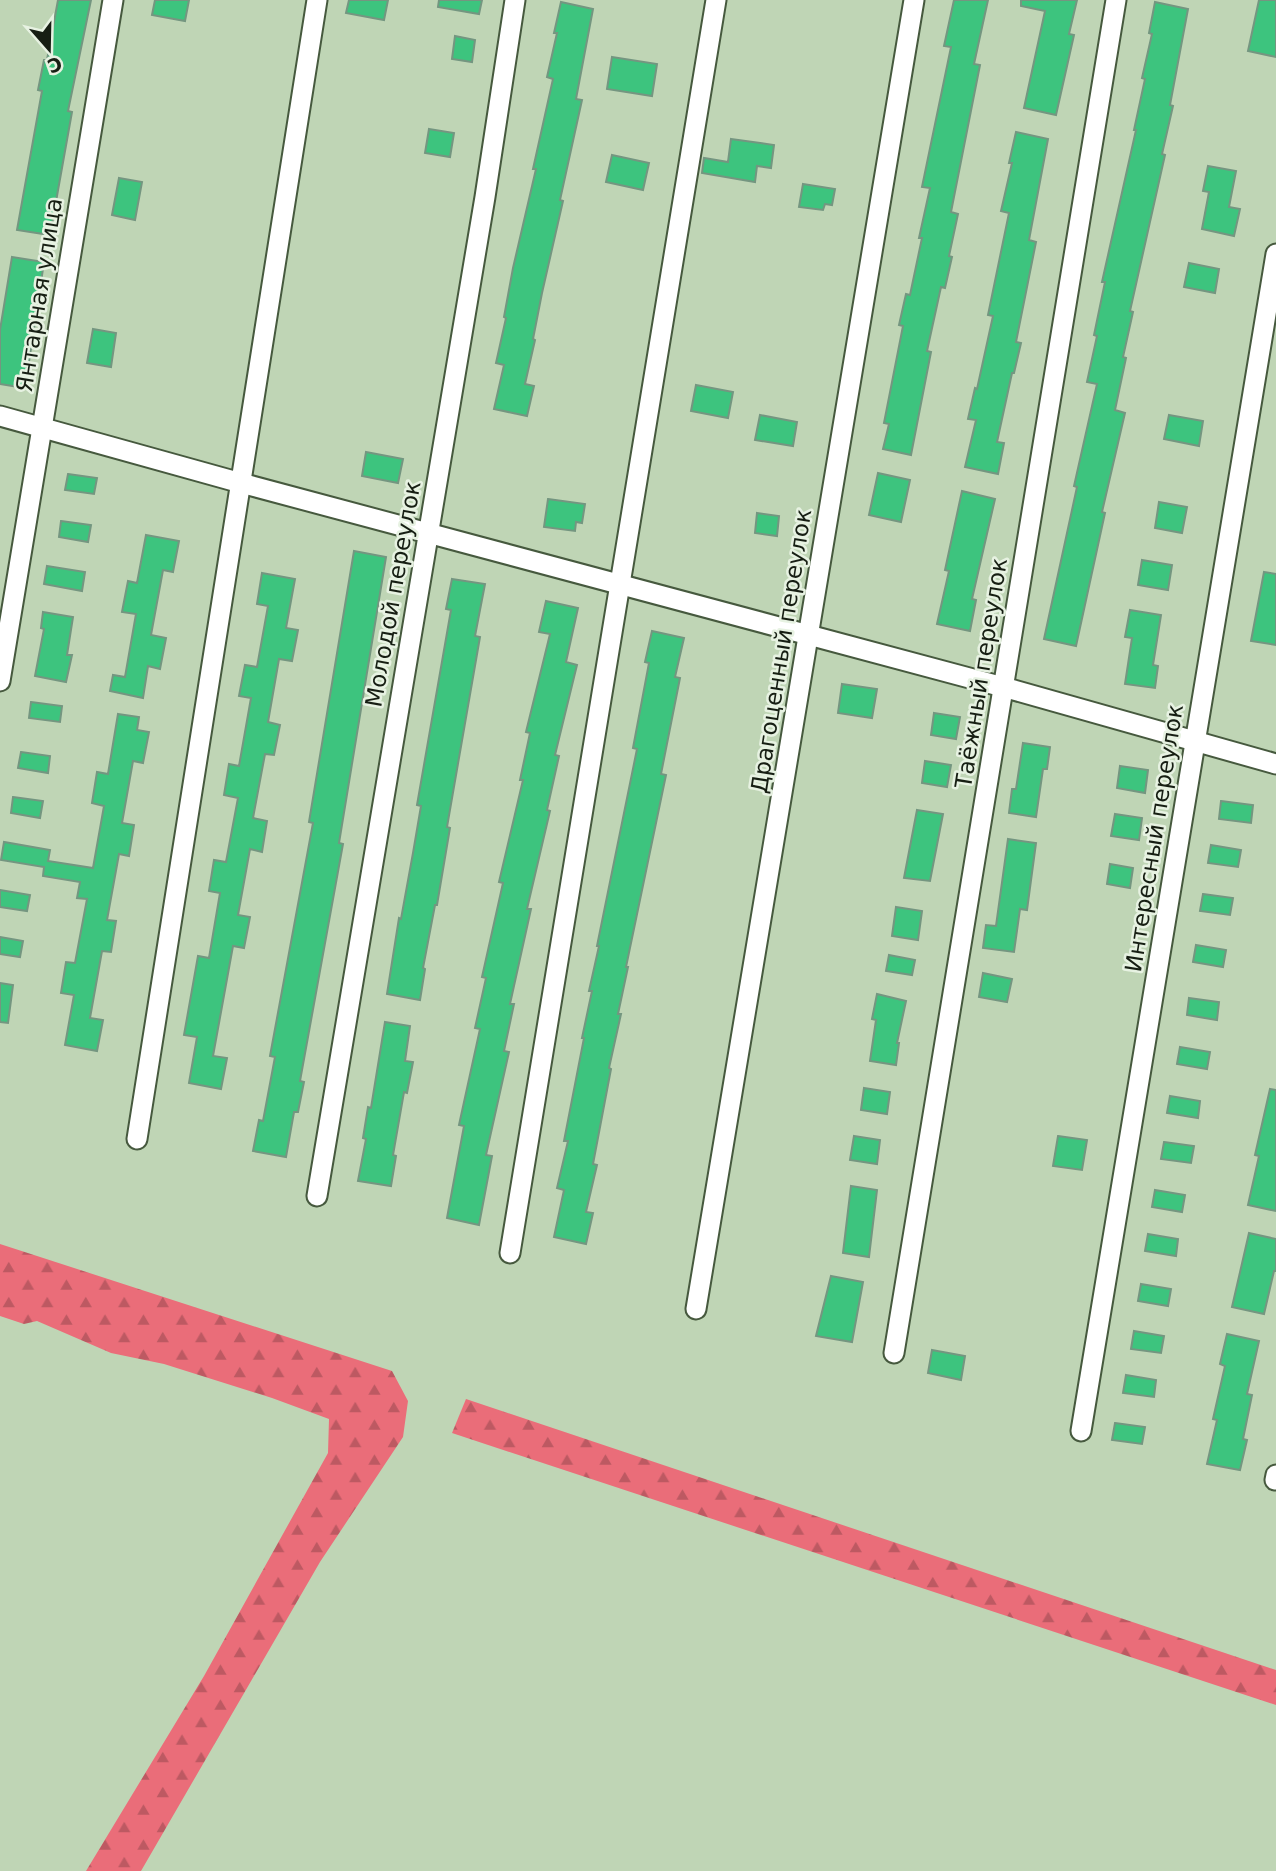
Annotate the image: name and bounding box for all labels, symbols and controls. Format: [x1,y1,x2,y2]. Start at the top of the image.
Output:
north arrow [14,14,84,84]
text: С [44,52,65,78]
street label: Янтарная улица [11,196,67,394]
street label: Молодой переулок [360,479,426,709]
street label: Драгоценный переулок [746,507,816,795]
street label: Таёжный переулок [950,556,1012,791]
street label: Интересный переулок [1120,702,1188,974]

